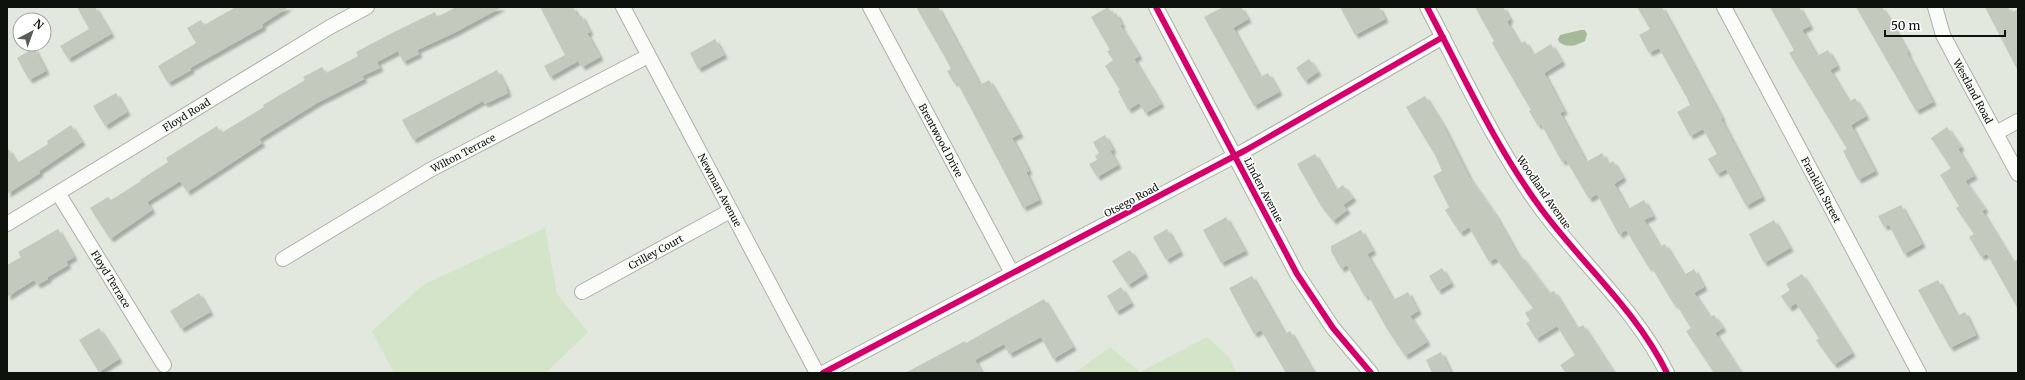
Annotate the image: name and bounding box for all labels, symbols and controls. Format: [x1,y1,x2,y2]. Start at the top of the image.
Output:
north arrow [12,12,52,52]
scale bar [1885,12,2005,38]
text: N [31,16,47,33]
text: 50 m [1891,18,1920,33]
street label: Westland Road [1950,56,1996,126]
street label: Floyd Road [160,96,213,135]
street label: Brentwood Drive [916,101,966,180]
street label: Wilton Terrace [428,131,498,176]
street label: Newman Avenue [695,151,744,229]
street label: Woodland Avenue [1513,152,1574,231]
street label: Franklin Street [1798,155,1844,225]
street label: Linden Avenue [1241,156,1286,225]
street label: Otsego Road [1102,181,1161,220]
street label: Crilley Court [626,232,686,272]
street label: Floyd Terrace [88,248,133,311]

